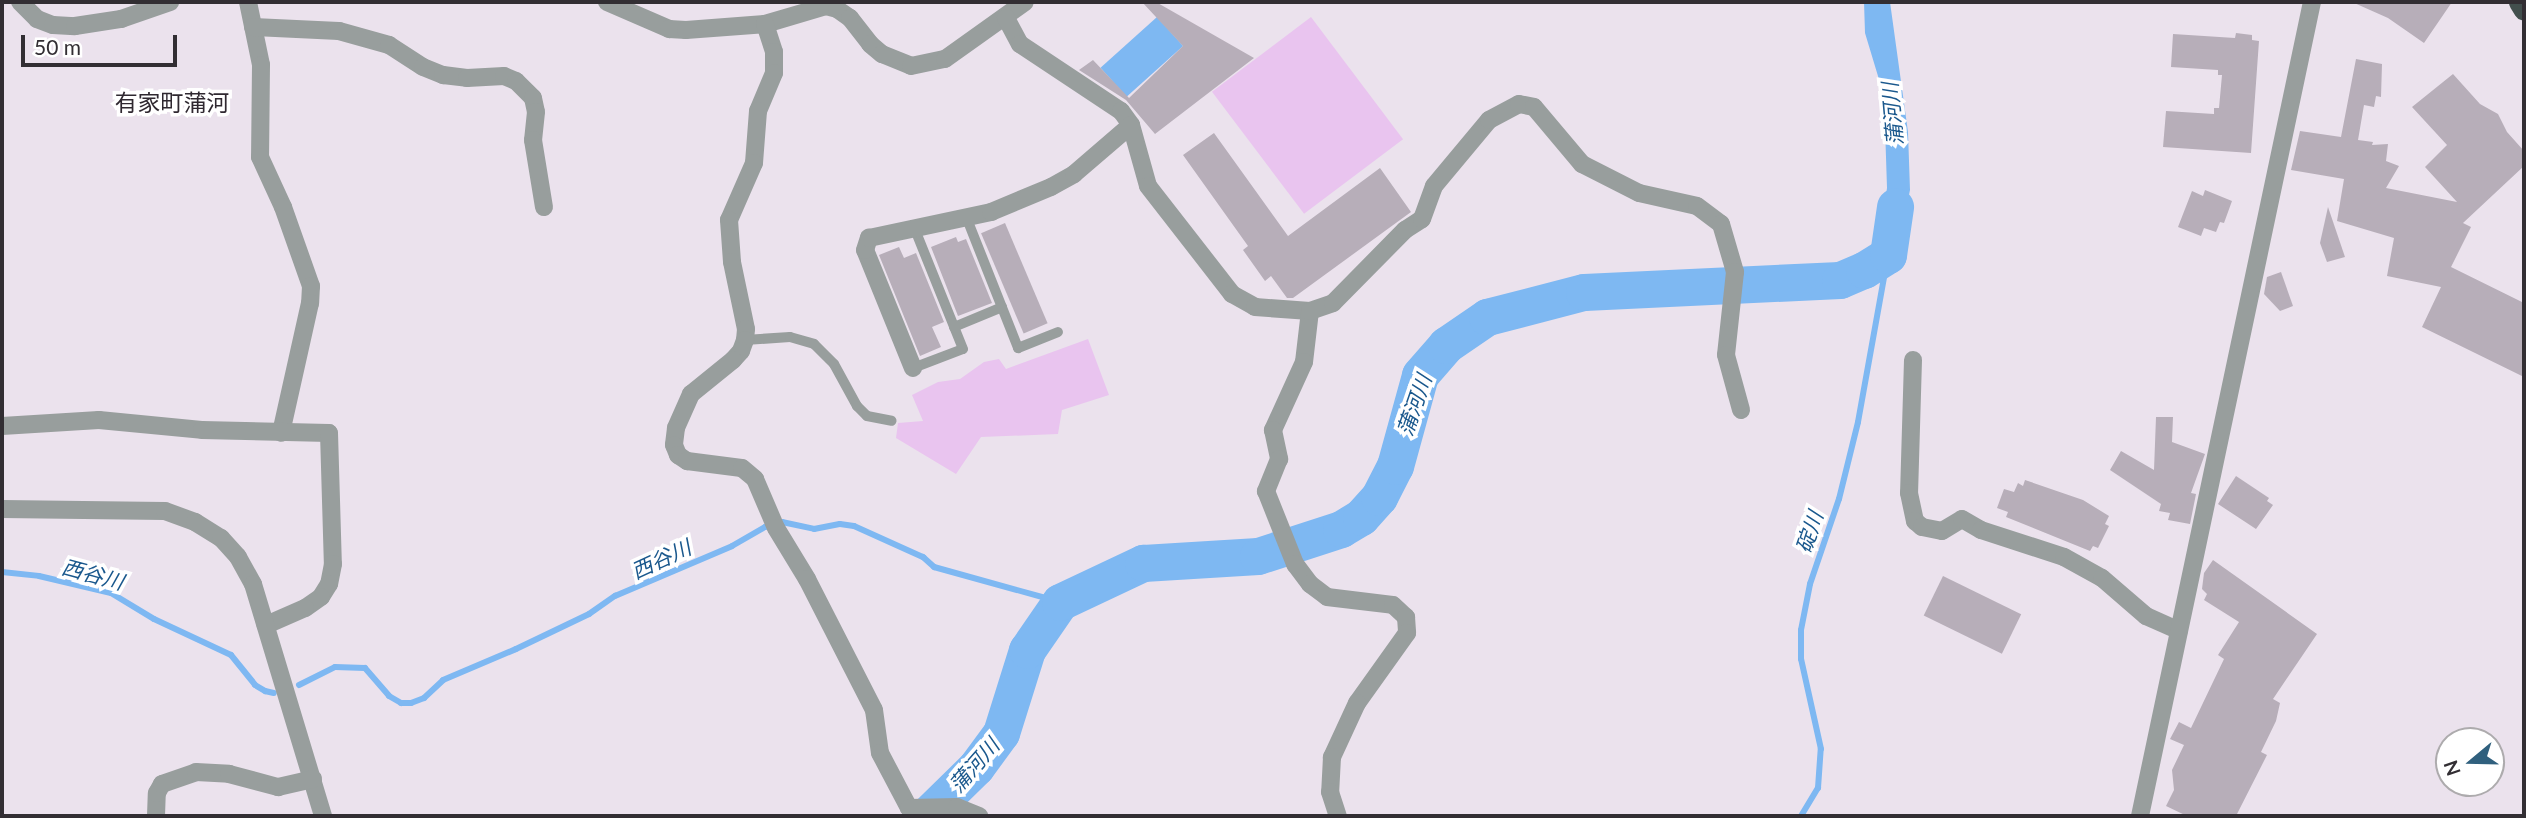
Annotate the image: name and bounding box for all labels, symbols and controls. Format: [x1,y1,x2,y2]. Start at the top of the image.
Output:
scale bar [24,21,180,65]
text: 50 m [34,34,81,59]
water label: 蒲河川 [1877,82,1907,146]
district label: 有家町蒲河 [115,88,229,116]
water label: 蒲河川 [1392,371,1436,439]
water label: 碇川 [1790,508,1828,556]
water label: 西谷川 [627,534,695,584]
water label: 西谷川 [59,554,127,594]
north arrow [2435,727,2505,797]
water label: 蒲河川 [944,733,1004,797]
text: N [2438,758,2465,779]

